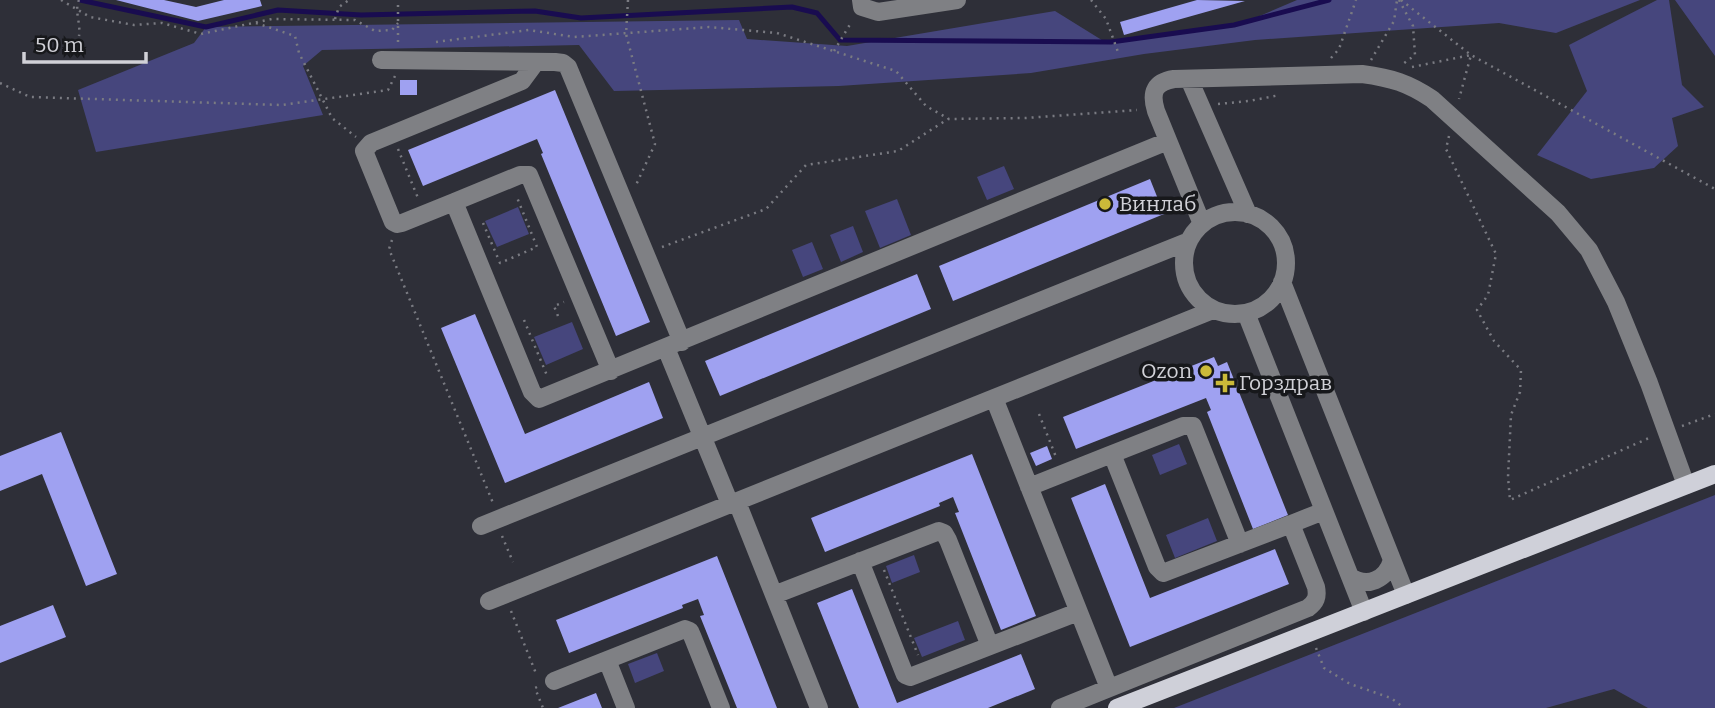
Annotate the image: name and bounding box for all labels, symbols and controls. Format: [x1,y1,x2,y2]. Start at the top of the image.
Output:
scale bar [24,21,147,65]
text: 50 m [35,32,84,58]
place label: Винлаб [1119,191,1196,217]
marker: Винлаб [1097,196,1113,212]
place label: Ozon [1141,358,1192,384]
marker: Ozon [1198,363,1214,379]
place label: Горздрав [1239,370,1332,396]
marker: Горздрав [1217,375,1233,391]

